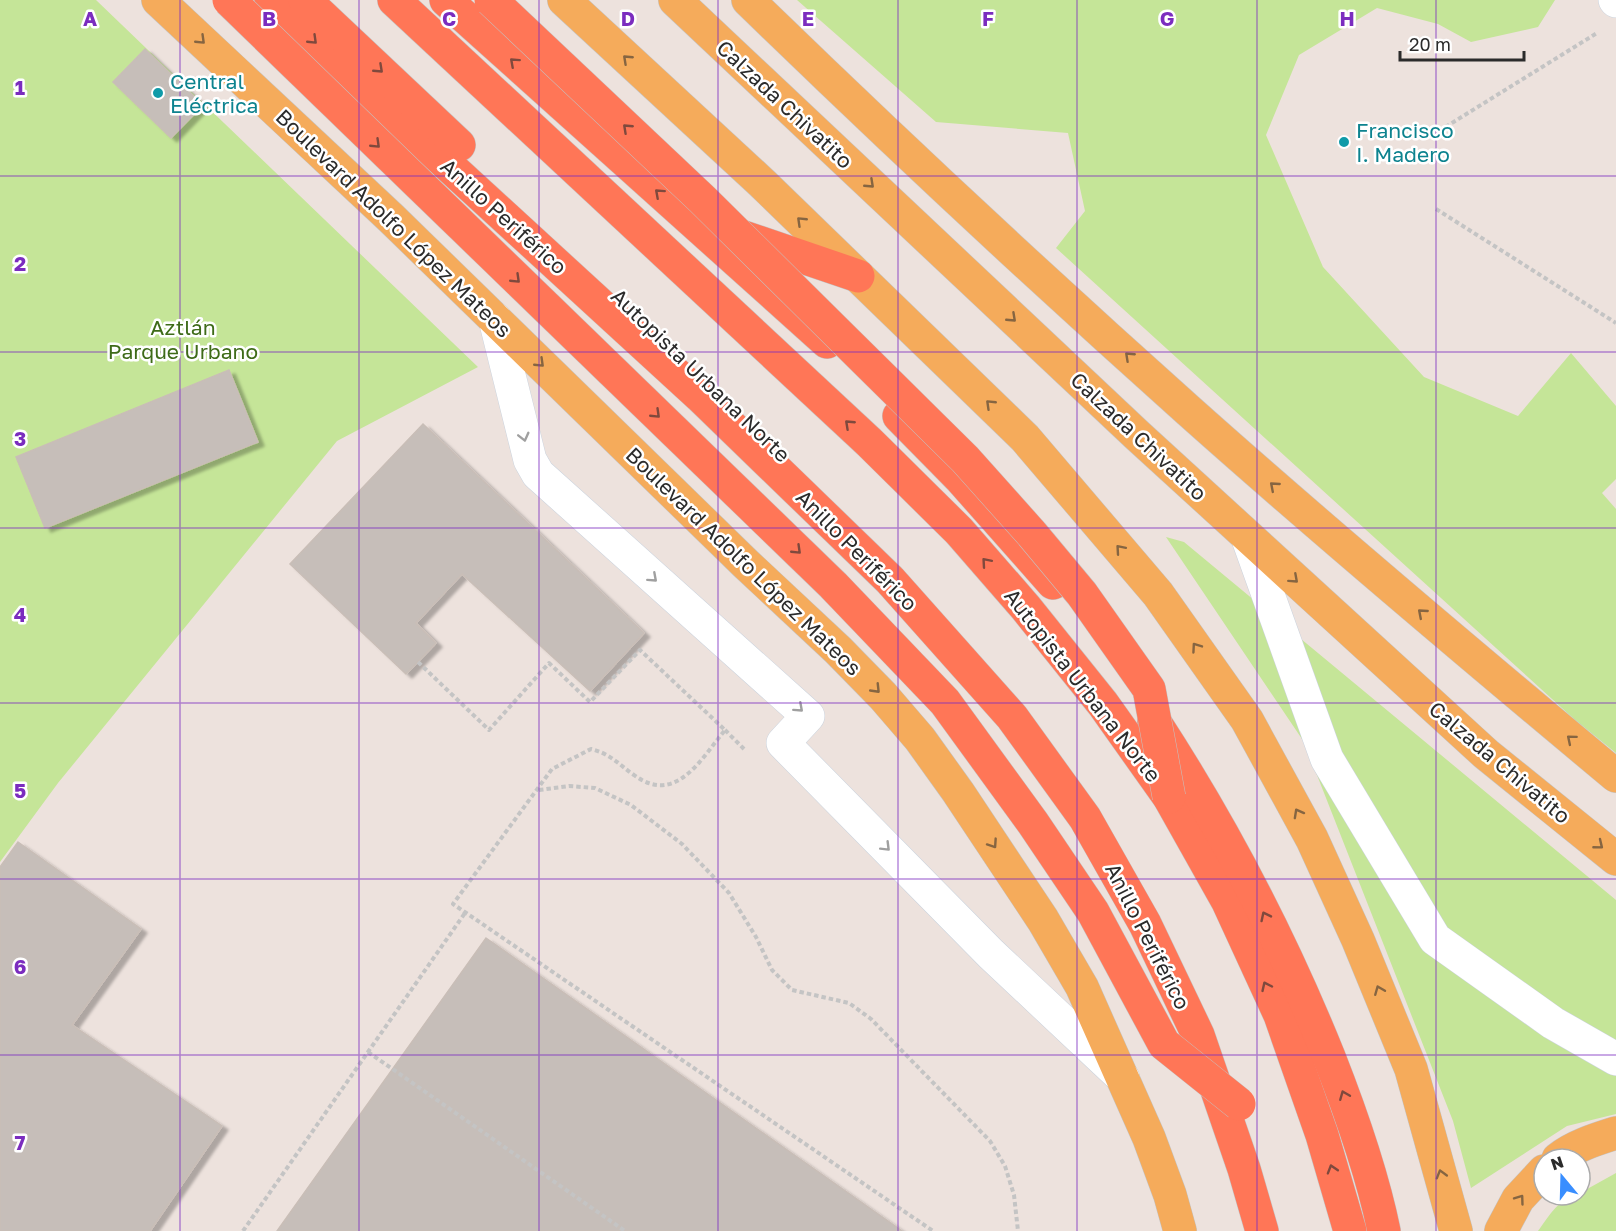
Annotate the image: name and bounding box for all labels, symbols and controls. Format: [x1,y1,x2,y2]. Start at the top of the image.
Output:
text: A [83,6,97,30]
text: B [262,6,276,30]
text: C [442,6,456,30]
text: D [621,6,635,30]
text: E [802,6,814,30]
text: F [982,6,994,30]
text: G [1160,6,1174,30]
text: H [1339,6,1355,30]
scale bar [1400,24,1524,62]
one-way arrow [193,33,204,44]
one-way arrow [306,33,317,44]
text: 20 m [1409,33,1451,55]
street label: Calzada Chivatito [712,34,858,174]
one-way arrow [624,55,634,66]
one-way arrow [511,58,521,69]
one-way arrow [371,61,382,72]
place label: Central Eléctrica [170,68,258,118]
text: 1 [15,75,25,99]
marker: Central Eléctrica [151,86,165,100]
street label: Boulevard Adolfo López Mateos [271,103,517,343]
place label: Francisco I. Madero [1356,117,1454,167]
one-way arrow [623,124,634,135]
marker: Francisco I. Madero [1337,135,1351,149]
one-way arrow [368,136,379,147]
street label: Anillo Periférico [436,153,572,279]
one-way arrow [863,177,874,188]
one-way arrow [656,189,666,200]
one-way arrow [797,217,808,228]
text: 2 [14,251,26,275]
one-way arrow [509,272,519,283]
street label: Autopista Urbana Norte [606,283,796,467]
one-way arrow [1005,311,1016,322]
park label: Aztlán Parque Urbano [108,314,258,364]
one-way arrow [1125,352,1136,363]
one-way arrow [532,355,543,366]
street label: Calzada Chivatito [1066,366,1212,506]
one-way arrow [986,401,997,412]
one-way arrow [649,407,660,418]
one-way arrow [846,420,856,431]
text: 3 [14,426,26,450]
one-way arrow [517,432,530,442]
street label: Boulevard Adolfo López Mateos [621,441,867,681]
one-way arrow [1270,482,1281,493]
street label: Anillo Periférico [791,484,923,616]
one-way arrow [789,542,800,553]
one-way arrow [1116,545,1127,556]
one-way arrow [983,558,994,569]
one-way arrow [647,571,657,582]
one-way arrow [1287,572,1298,583]
street label: Autopista Urbana Norte [999,583,1167,787]
text: 4 [14,602,26,626]
one-way arrow [1418,610,1429,621]
one-way arrow [1192,643,1203,654]
one-way arrow [868,681,879,692]
street label: Calzada Chivatito [1424,695,1576,829]
one-way arrow [792,701,802,712]
one-way arrow [1567,735,1578,746]
text: 5 [14,778,26,802]
one-way arrow [1294,809,1305,819]
one-way arrow [986,837,997,848]
one-way arrow [1592,837,1603,848]
one-way arrow [878,839,889,850]
street label: Anillo Periférico [1100,858,1196,1014]
one-way arrow [1261,912,1273,923]
text: 6 [14,954,26,978]
one-way arrow [1262,981,1274,992]
one-way arrow [1374,985,1386,996]
one-way arrow [1338,1090,1351,1100]
text: 7 [15,1130,26,1154]
north arrow [1532,1147,1592,1207]
text: N [1548,1151,1566,1174]
one-way arrow [1327,1164,1339,1175]
one-way arrow [1436,1169,1449,1179]
one-way arrow [1512,1194,1523,1205]

